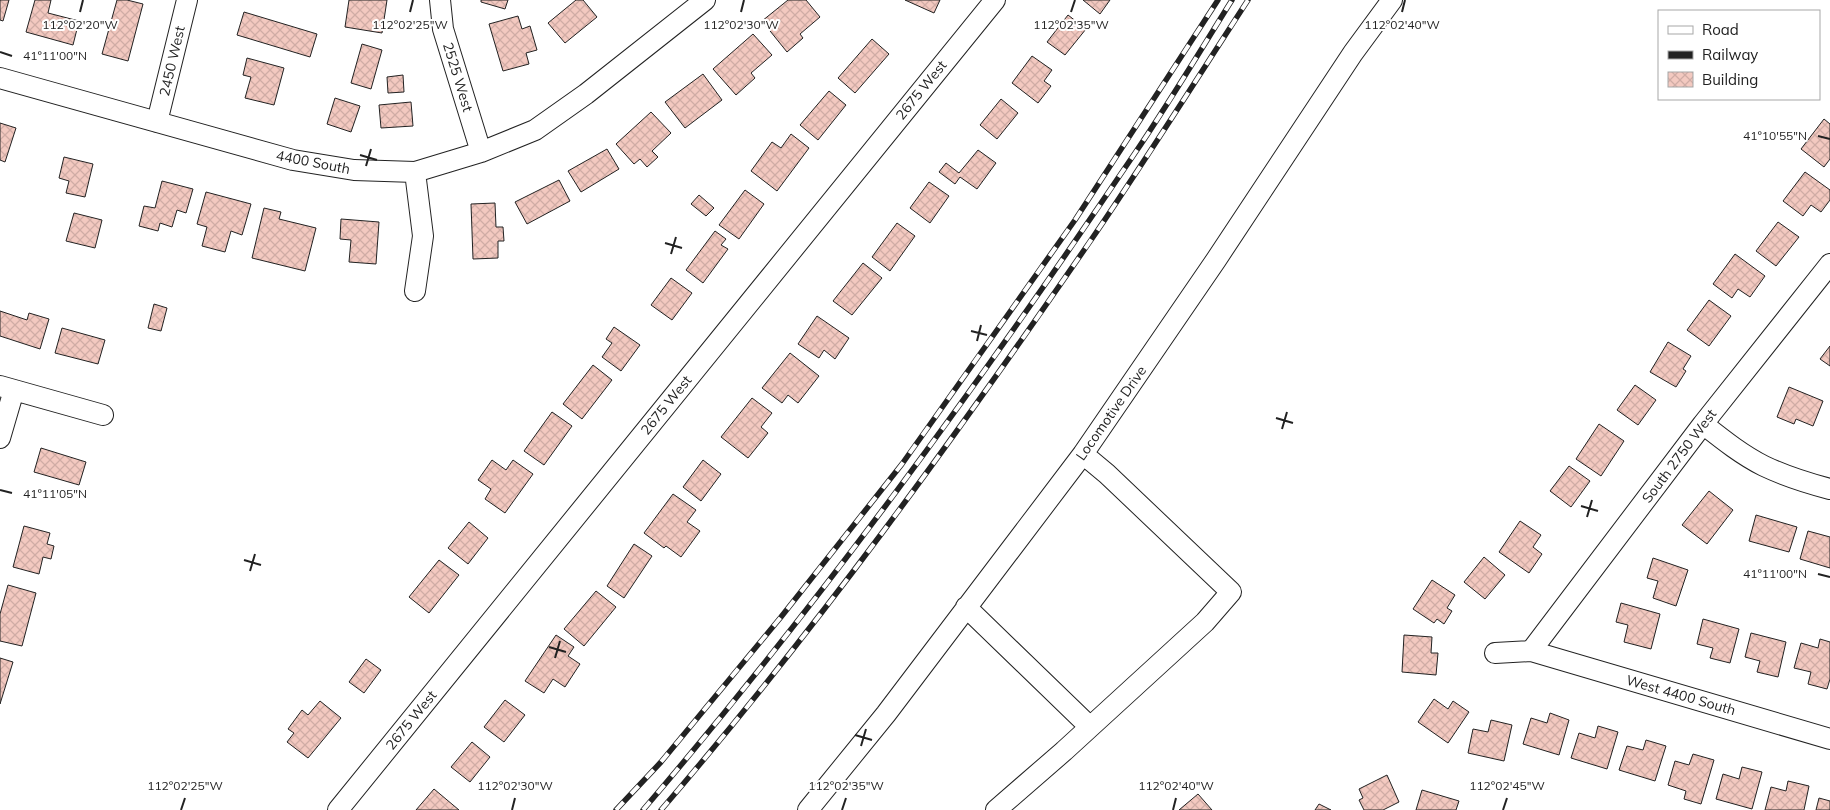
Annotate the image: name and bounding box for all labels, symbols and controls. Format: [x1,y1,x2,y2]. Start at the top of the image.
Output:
legend [1658,10,1820,100]
text: 112°02'20"W [42,17,118,32]
text: 112°02'25"W [372,17,448,32]
text: 112°02'30"W [703,17,779,32]
text: 112°02'35"W [1033,17,1109,32]
text: 112°02'40"W [1364,17,1440,32]
text: Road [1702,20,1739,39]
street label: 2450 West [155,24,189,98]
street label: 2525 West [439,40,477,114]
text: Railway [1702,45,1758,64]
text: 41°11'00"N [23,48,87,63]
street label: 2675 West [892,57,951,123]
text: Building [1702,70,1758,89]
text: 41°10'55"N [1743,128,1807,143]
street label: 4400 South [274,146,352,178]
street label: Locomotive Drive [1072,362,1150,464]
street label: 2675 West [637,372,696,438]
street label: South 2750 West [1638,405,1720,507]
text: 41°11'05"N [23,486,87,501]
text: 41°11'00"N [1743,566,1807,581]
street label: West 4400 South [1624,671,1738,719]
street label: 2675 West [382,687,441,753]
text: 112°02'25"W [147,778,223,793]
text: 112°02'30"W [477,778,553,793]
text: 112°02'35"W [808,778,884,793]
text: 112°02'40"W [1138,778,1214,793]
text: 112°02'45"W [1469,778,1545,793]

